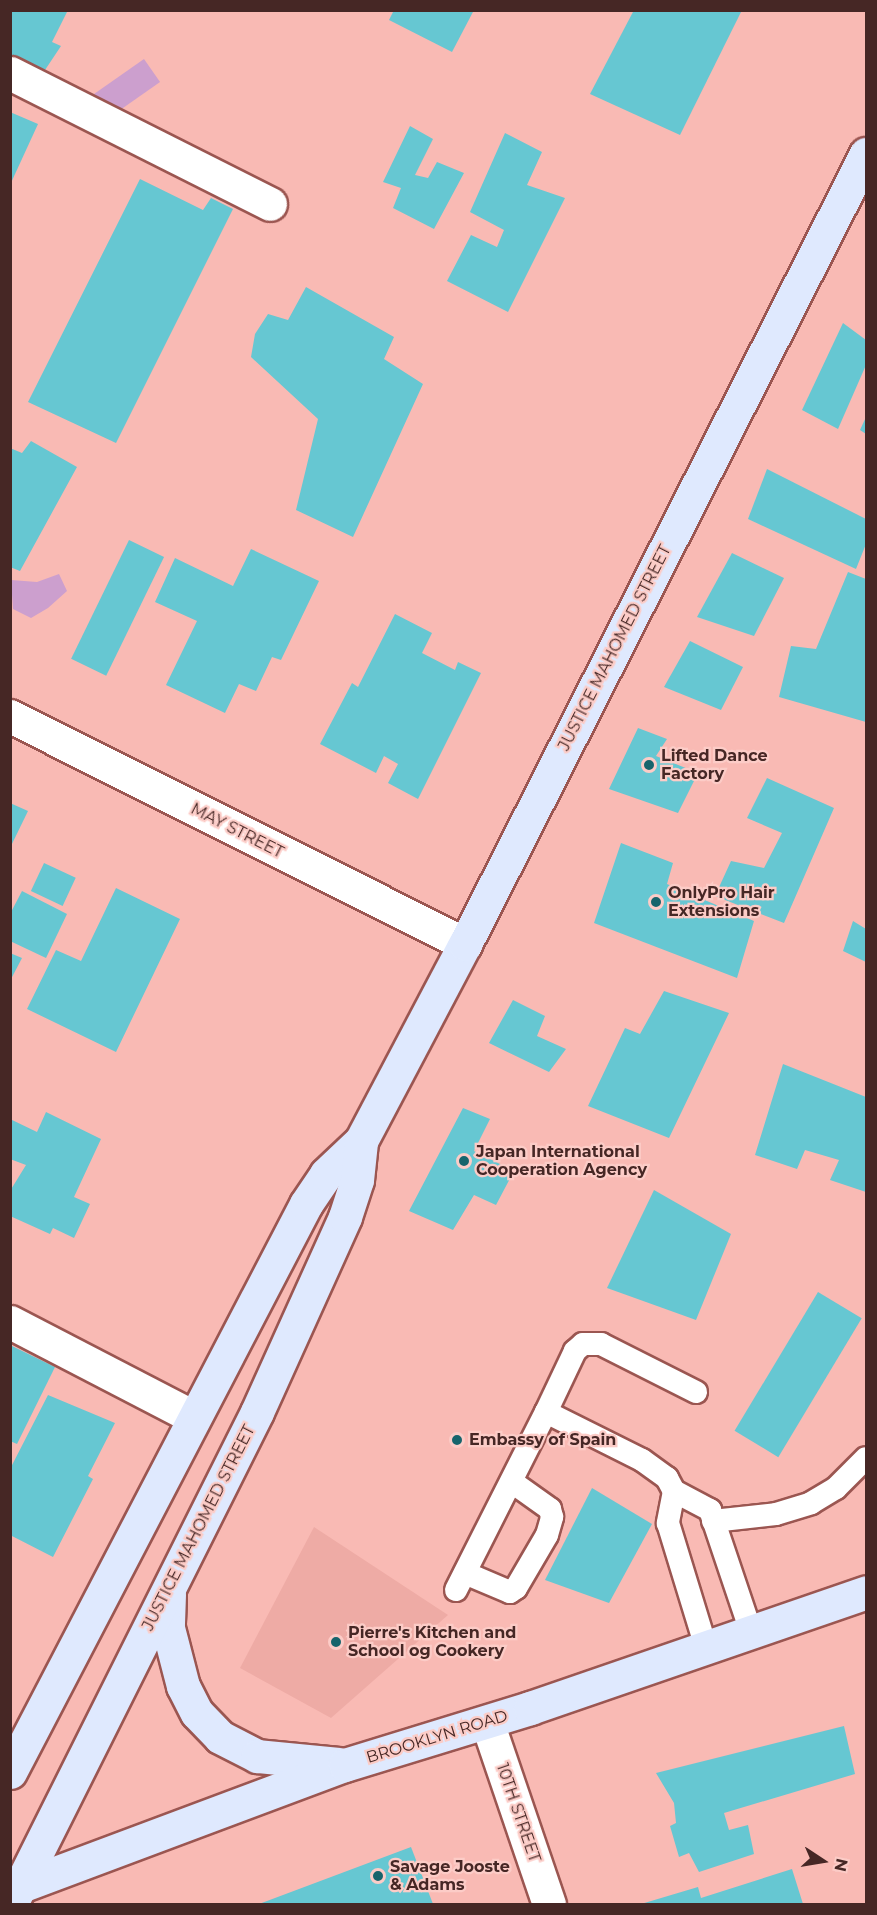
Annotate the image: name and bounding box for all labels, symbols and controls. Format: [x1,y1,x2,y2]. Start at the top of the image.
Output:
street label: JUSTICE MAHOMED STREET [555,542,675,754]
place label: Lifted Dance Factory [661,746,768,784]
marker: Lifted Dance Factory [642,758,656,772]
street label: MAY STREET [187,799,287,863]
place label: OnlyPro Hair Extensions [668,883,775,921]
marker: OnlyPro Hair Extensions [649,895,663,909]
place label: Japan International Cooperation Agency [476,1142,647,1180]
marker: Japan International Cooperation Agency [457,1154,471,1168]
street label: JUSTICE MAHOMED STREET [139,1422,259,1634]
place label: Embassy of Spain [469,1430,616,1450]
marker: Embassy of Spain [450,1433,464,1447]
place label: Pierre's Kitchen and School og Cookery [348,1623,516,1661]
marker: Pierre's Kitchen and School og Cookery [329,1635,343,1649]
street label: BROOKLYN ROAD [364,1706,510,1768]
street label: 10TH STREET [492,1761,544,1865]
north arrow [793,1831,853,1891]
place label: Savage Jooste & Adams [390,1857,510,1895]
text: N [830,1857,852,1873]
marker: Savage Jooste & Adams [371,1869,385,1883]

